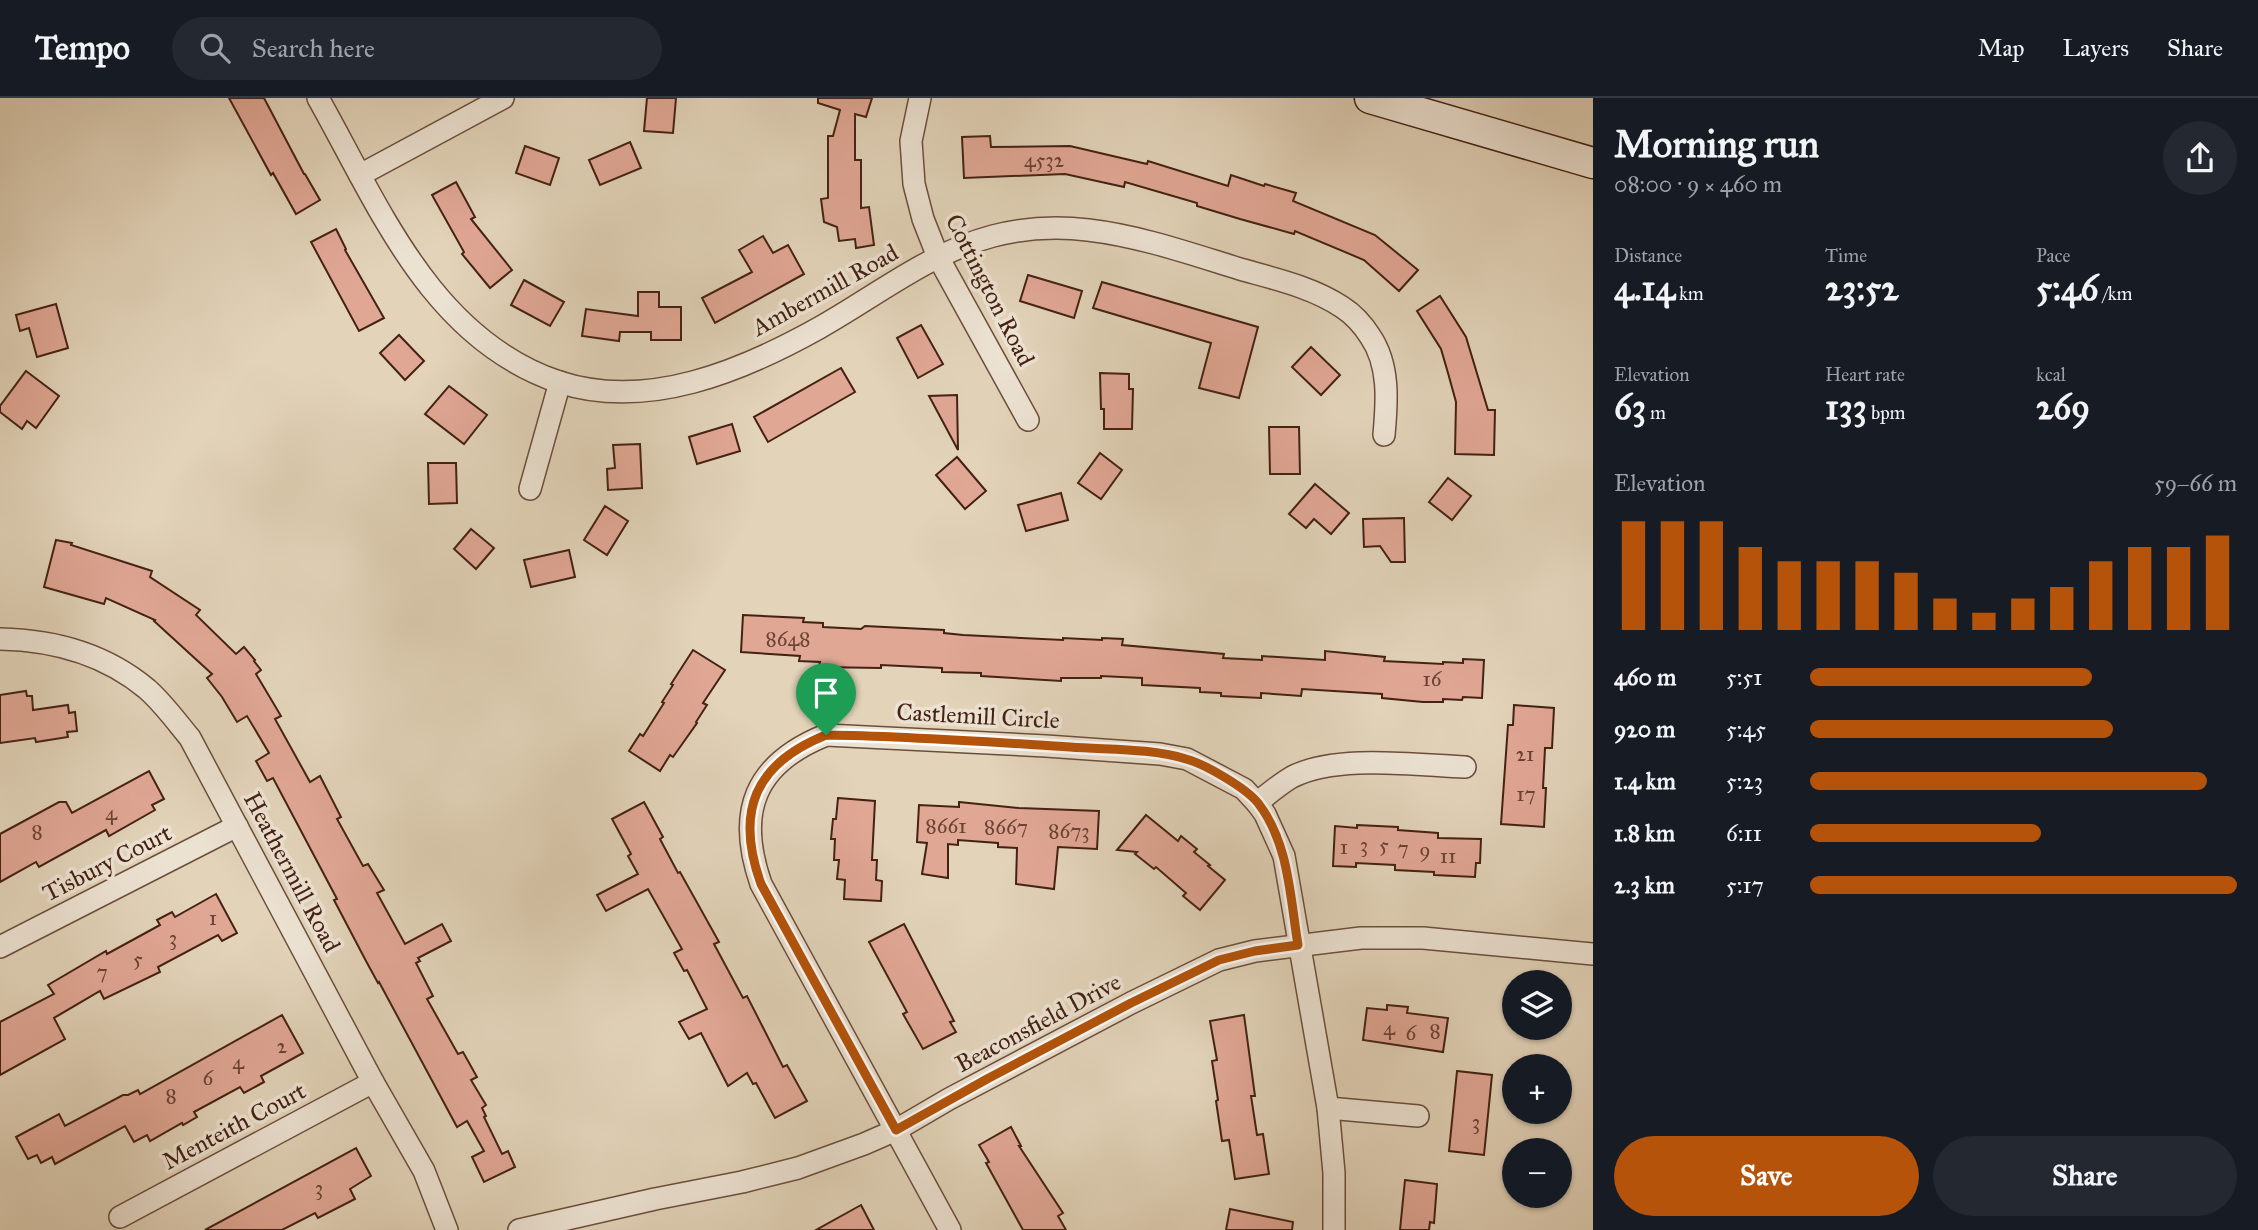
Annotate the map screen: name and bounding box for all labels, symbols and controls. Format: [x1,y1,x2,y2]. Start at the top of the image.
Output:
search box [172,17,662,80]
text: Tempo [35,28,130,68]
icon: search [196,29,234,67]
text: Search here [252,32,375,64]
text: Map [1978,33,2025,63]
text: Layers [2063,33,2129,63]
text: Share [2167,33,2223,63]
text: Morning run [1614,121,1819,167]
button: share [2163,121,2237,195]
house number: 4532 [1024,147,1065,173]
text: 08:00 · 9 × 460 m [1614,170,1782,198]
street label: Cottington Road [939,209,1041,371]
street label: Ambermill Road [746,237,904,343]
text: Distance [1614,244,1682,267]
text: Time [1825,244,1867,267]
text: Pace [2036,244,2070,267]
text: 4.14 [1614,267,1675,310]
text: 23:52 [1825,267,1899,310]
text: 5:46 [2036,267,2099,310]
text: km [1675,282,1704,305]
text: /km [2099,282,2133,305]
text: Elevation [1614,363,1689,386]
text: Heart rate [1825,363,1905,386]
text: kcal [2036,363,2066,386]
text: 63 [1614,386,1646,429]
text: 133 [1825,386,1867,429]
text: 269 [2036,386,2090,429]
text: m [1646,401,1666,424]
text: bpm [1867,401,1906,424]
text: Elevation [1614,469,1705,497]
text: 59–66 m [2154,469,2237,497]
house number: 8648 [766,626,810,652]
pin [796,663,856,735]
text: 460 m [1614,663,1676,691]
text: 5:51 [1726,663,1762,691]
house number: 16 [1422,666,1443,692]
icon: arrive [807,674,845,712]
street label: Castlemill Circle [896,697,1060,735]
text: 920 m [1614,715,1675,743]
text: 5:45 [1726,715,1766,743]
house number: 21 [1516,741,1534,767]
text: 1.4 km [1614,767,1676,795]
text: 5:23 [1726,767,1763,795]
house number: 17 [1516,781,1536,807]
street label: Heathermill Road [237,787,347,957]
house number: 4 [105,800,118,826]
house number: 8661 [926,813,966,839]
house number: 8667 [984,814,1028,840]
street label: Tisbury Court [38,818,177,908]
house number: 8673 [1048,818,1090,844]
house number: 8 [31,819,43,845]
text: 1.8 km [1614,819,1675,847]
text: 6:11 [1726,819,1762,847]
house number: 3 [1360,832,1368,858]
house number: 5 [1379,832,1389,858]
house number: 1 [1340,834,1348,860]
house number: 7 [1397,835,1409,861]
house number: 9 [1419,837,1431,863]
house number: 11 [1440,843,1456,869]
text: 2.3 km [1614,871,1675,899]
text: 5:17 [1726,871,1764,899]
house number: 1 [209,905,217,931]
house number: 3 [169,925,177,951]
house number: 5 [133,946,143,972]
house number: 7 [96,959,108,985]
street label: Beaconsfield Drive [950,967,1126,1079]
map controls [1502,970,1572,1208]
button: layers [1502,970,1572,1040]
house number: 4 [1383,1015,1396,1041]
house number: 8 [1429,1018,1441,1044]
house number: 6 [1406,1020,1418,1046]
house number: 2 [277,1033,288,1059]
house number: 4 [232,1049,245,1075]
button: + [1502,1054,1572,1124]
house number: 6 [203,1065,215,1091]
street label: Menteith Court [157,1075,311,1176]
house number: 8 [165,1083,177,1109]
house number: 3 [1472,1109,1480,1135]
button: Save [1614,1136,1919,1216]
button: Share [1933,1136,2237,1216]
button: − [1502,1138,1572,1208]
house number: 3 [315,1175,323,1201]

